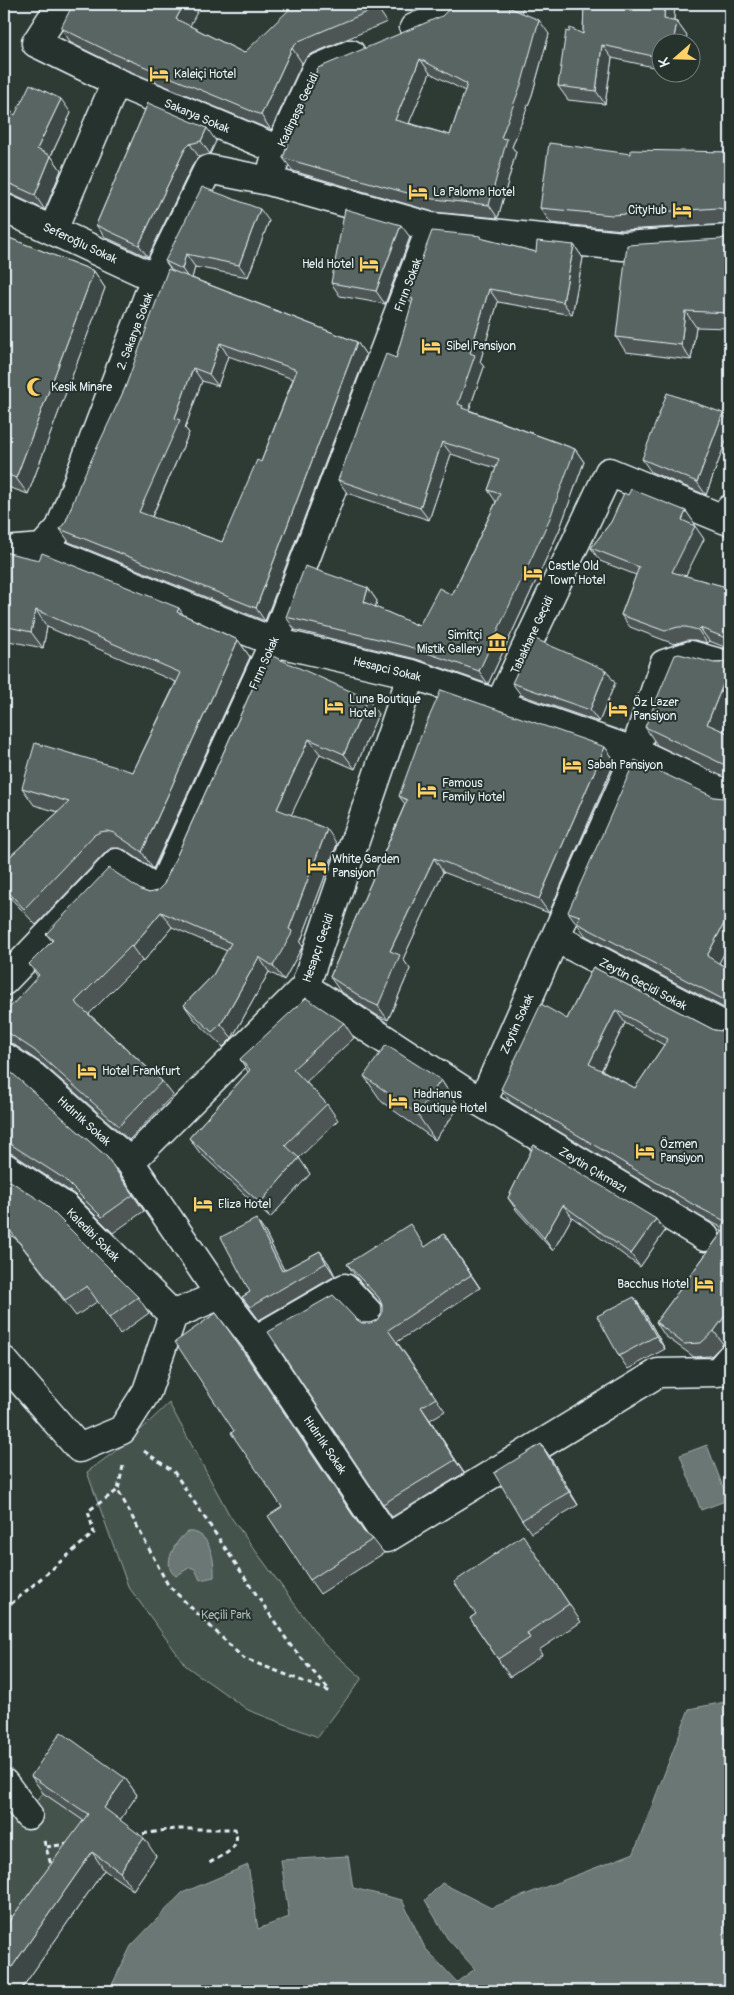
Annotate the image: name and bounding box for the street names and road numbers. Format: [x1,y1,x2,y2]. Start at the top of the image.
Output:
street label: Kadirpaşa Gecidi [275,71,322,150]
street label: Sakarya Sokak [162,96,232,137]
street label: Seferoğlu Sokak [40,220,119,267]
street label: Fırın Sokak [391,256,426,314]
street label: 2. Sakarya Sokak [114,290,157,372]
street label: Tabakhane Geçidi [508,594,557,677]
street label: Fırın Sokak [246,634,283,692]
street label: Hesapci Sokak [351,654,422,685]
street label: Hesapçı Geçidi [300,912,337,985]
street label: Zeytin Geçidi Sokak [596,955,689,1014]
street label: Zeytin Sokak [497,992,537,1057]
street label: Hıdırlık Sokak [54,1093,114,1149]
street label: Zeytin Çıkmazı [556,1144,630,1197]
street label: Kaledibi Sokak [63,1206,122,1265]
street label: Hıdırlık Sokak [300,1413,350,1477]

